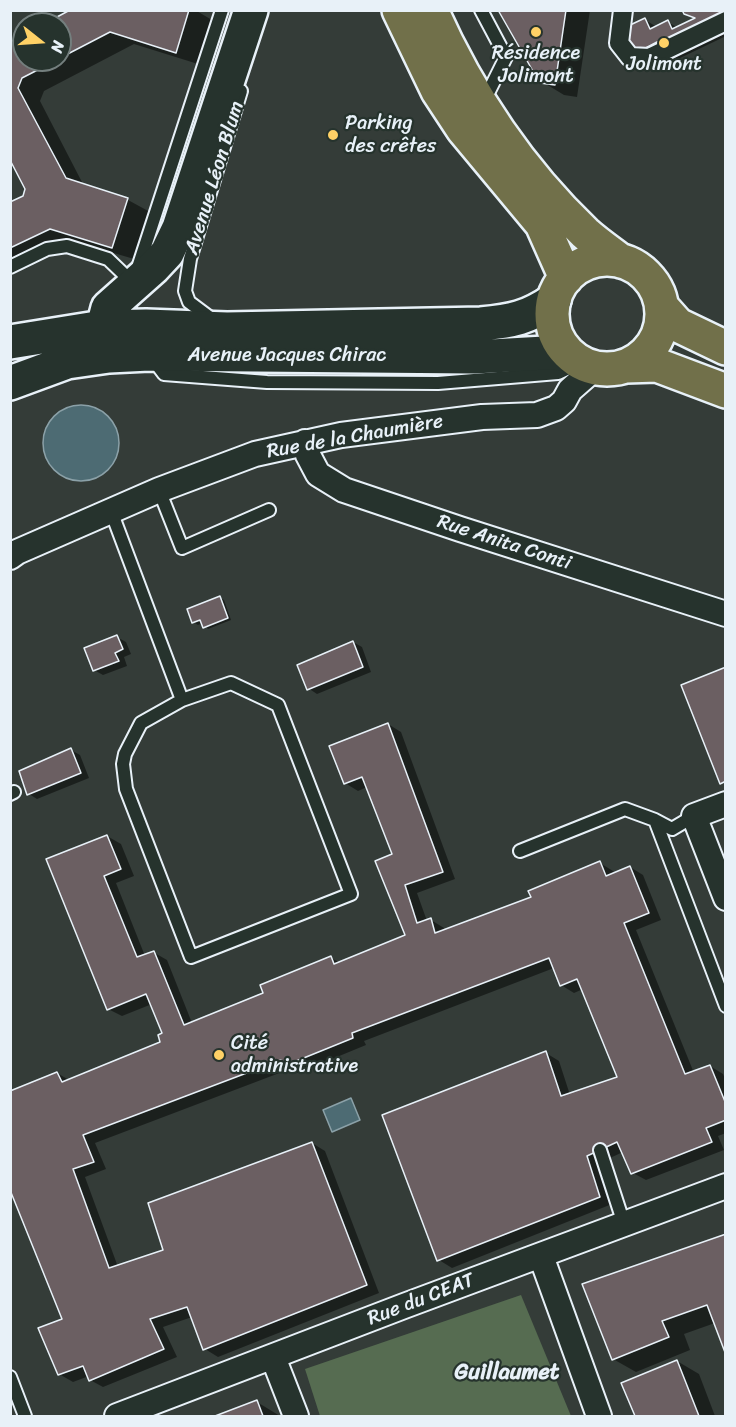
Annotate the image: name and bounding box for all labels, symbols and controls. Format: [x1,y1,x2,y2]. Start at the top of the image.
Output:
north arrow [12,12,72,72]
marker: Résidence Jolimont [529,25,543,39]
marker: Jolimont [657,36,671,50]
text: N [42,37,73,56]
place label: Résidence Jolimont [492,42,580,89]
place label: Jolimont [626,53,702,77]
street label: Avenue Léon Blum [180,98,250,258]
place label: Parking des crêtes [345,112,436,159]
marker: Parking des crêtes [326,128,340,142]
street label: Avenue Jacques Chirac [188,344,386,368]
street label: Rue de la Chaumière [265,410,445,464]
street label: Rue Anita Conti [434,510,574,576]
place label: Cité administrative [231,1032,358,1079]
marker: Cité administrative [212,1048,226,1062]
street label: Rue du CEAT [364,1269,478,1331]
district label: Guillaumet [455,1360,559,1386]

